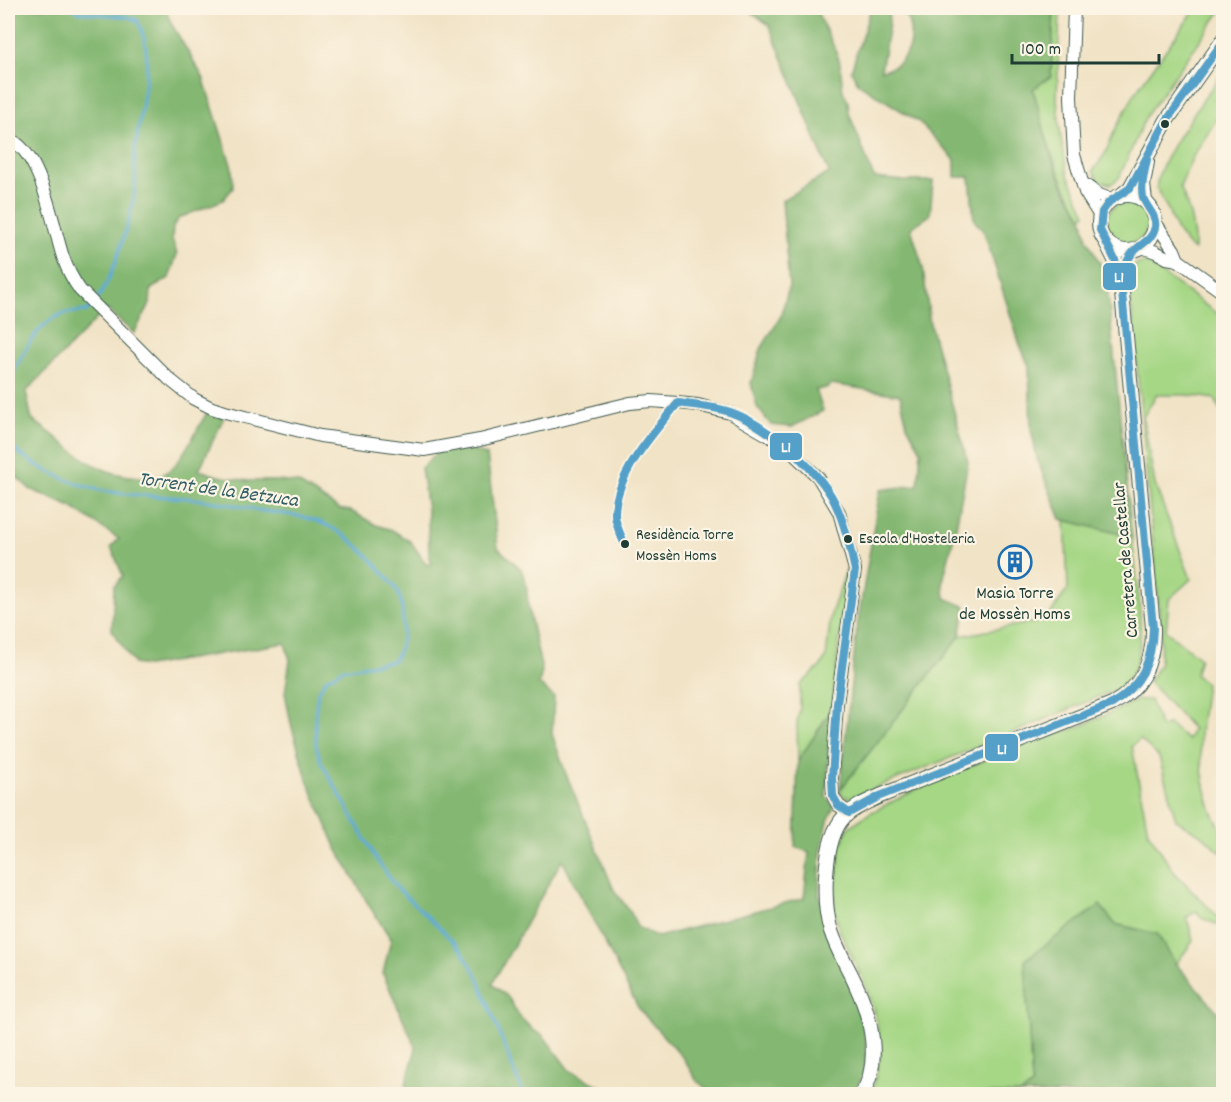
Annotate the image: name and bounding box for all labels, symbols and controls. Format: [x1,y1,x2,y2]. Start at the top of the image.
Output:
scale bar [1012,27,1159,65]
text: 100 m [1021,38,1061,63]
unlabelled marker [1159,118,1171,130]
line badge: L1 [1102,262,1137,291]
text: L1 [1114,267,1124,290]
line badge: L1 [769,432,803,461]
text: L1 [781,437,791,460]
water label: Torrent de la Betzuca [136,466,301,516]
street label: Carretera de Castellar [1108,481,1146,639]
place label: Residència Torre Mossèn Homs [636,524,734,568]
place label: Escola d'Hosteleria [859,528,975,551]
marker: Escola d'Hosteleria [842,533,854,545]
marker: Residència Torre Mossèn Homs [619,538,631,550]
building icon: Masia Torre de Mossèn Homs [997,544,1033,580]
place label: Masia Torre de Mossèn Homs [959,582,1071,628]
line badge: L1 [984,733,1019,762]
text: L1 [997,739,1007,762]

